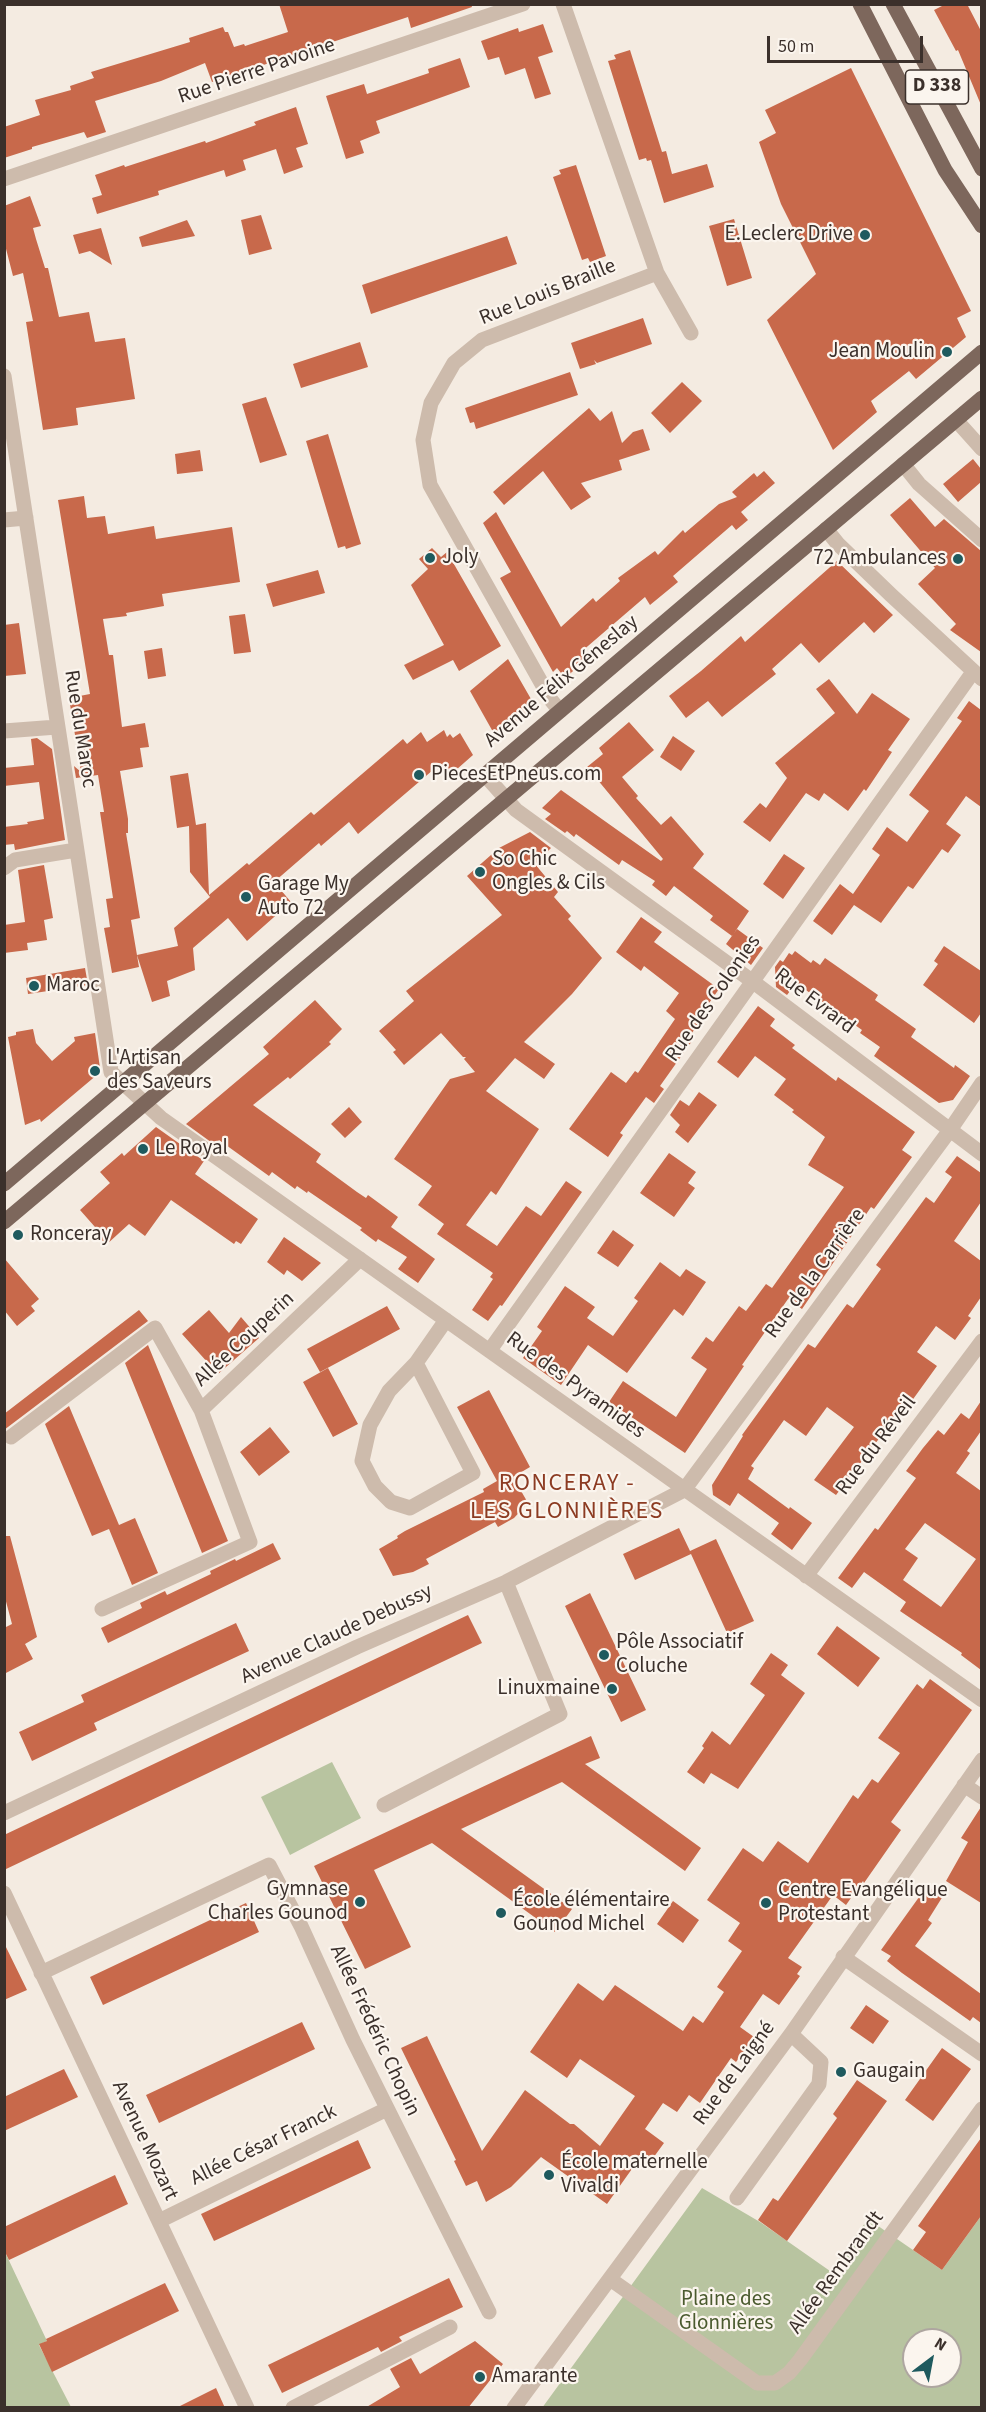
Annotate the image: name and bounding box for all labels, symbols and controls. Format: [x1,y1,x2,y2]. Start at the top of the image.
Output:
scale bar [770,24,926,62]
street label: Rue Pierre Pavoine [175,33,339,111]
text: 50 m [778,34,814,59]
road number: D 338 [906,70,968,104]
place label: E.Leclerc Drive [725,222,853,248]
marker: E.Leclerc Drive [858,228,872,242]
street label: Rue Louis Braille [476,254,620,332]
place label: Jean Moulin [828,339,935,365]
marker: Jean Moulin [940,345,954,359]
place label: Joly [442,545,479,571]
place label: 72 Ambulances [813,546,946,572]
marker: Joly [423,551,437,565]
marker: 72 Ambulances [951,552,965,566]
street label: Avenue Félix Géneslay [480,610,644,754]
street label: Rue du Maroc [57,668,101,790]
place label: PiecesEtPneus.com [431,762,601,788]
marker: PiecesEtPneus.com [412,768,426,782]
place label: So Chic Ongles & Cils [492,847,605,897]
marker: So Chic Ongles & Cils [473,865,487,879]
place label: Garage My Auto 72 [258,872,349,922]
marker: Garage My Auto 72 [239,890,253,904]
street label: Rue des Colonies [661,931,767,1067]
street label: Rue Evrard [769,963,859,1041]
place label: Maroc [46,973,100,999]
marker: Maroc [27,979,41,993]
place label: L'Artisan des Saveurs [107,1046,211,1096]
marker: L'Artisan des Saveurs [88,1064,102,1078]
place label: Le Royal [155,1136,228,1162]
marker: Le Royal [136,1142,150,1156]
street label: Rue de la Carrière [760,1204,872,1344]
place label: Ronceray [30,1222,111,1248]
marker: Ronceray [11,1228,25,1242]
street label: Allée Couperin [190,1287,300,1393]
street label: Rue des Pyramides [501,1327,649,1445]
street label: Rue du Réveil [831,1391,923,1501]
district label: RONCERAY - LES GLONNIÈRES [470,1471,664,1527]
street label: Avenue Claude Debussy [237,1580,437,1690]
place label: Pôle Associatif Coluche [616,1630,743,1680]
marker: Pôle Associatif Coluche [597,1648,611,1662]
place label: Linuxmaine [497,1676,600,1702]
marker: Linuxmaine [605,1682,619,1696]
place label: Gymnase Charles Gounod [208,1877,348,1927]
place label: Centre Evangélique Protestant [778,1878,948,1928]
place label: École élémentaire Gounod Michel [513,1888,670,1938]
marker: Gymnase Charles Gounod [353,1895,367,1909]
marker: Centre Evangélique Protestant [759,1896,773,1910]
marker: École élémentaire Gounod Michel [494,1906,508,1920]
street label: Allée Frédéric Chopin [323,1941,425,2121]
street label: Rue de Laigné [689,2017,781,2131]
place label: Gaugain [853,2059,925,2085]
marker: Gaugain [834,2065,848,2079]
street label: Avenue Mozart [105,2077,183,2205]
street label: Allée César Franck [187,2100,341,2192]
place label: École maternelle Vivaldi [561,2150,708,2200]
marker: École maternelle Vivaldi [542,2168,556,2182]
street label: Allée Rembrandt [784,2207,890,2339]
park label: Plaine des Glonnières [679,2287,773,2337]
north arrow [902,2328,962,2388]
text: N [930,2332,951,2357]
place label: Amarante [492,2364,577,2390]
marker: Amarante [473,2370,487,2384]

